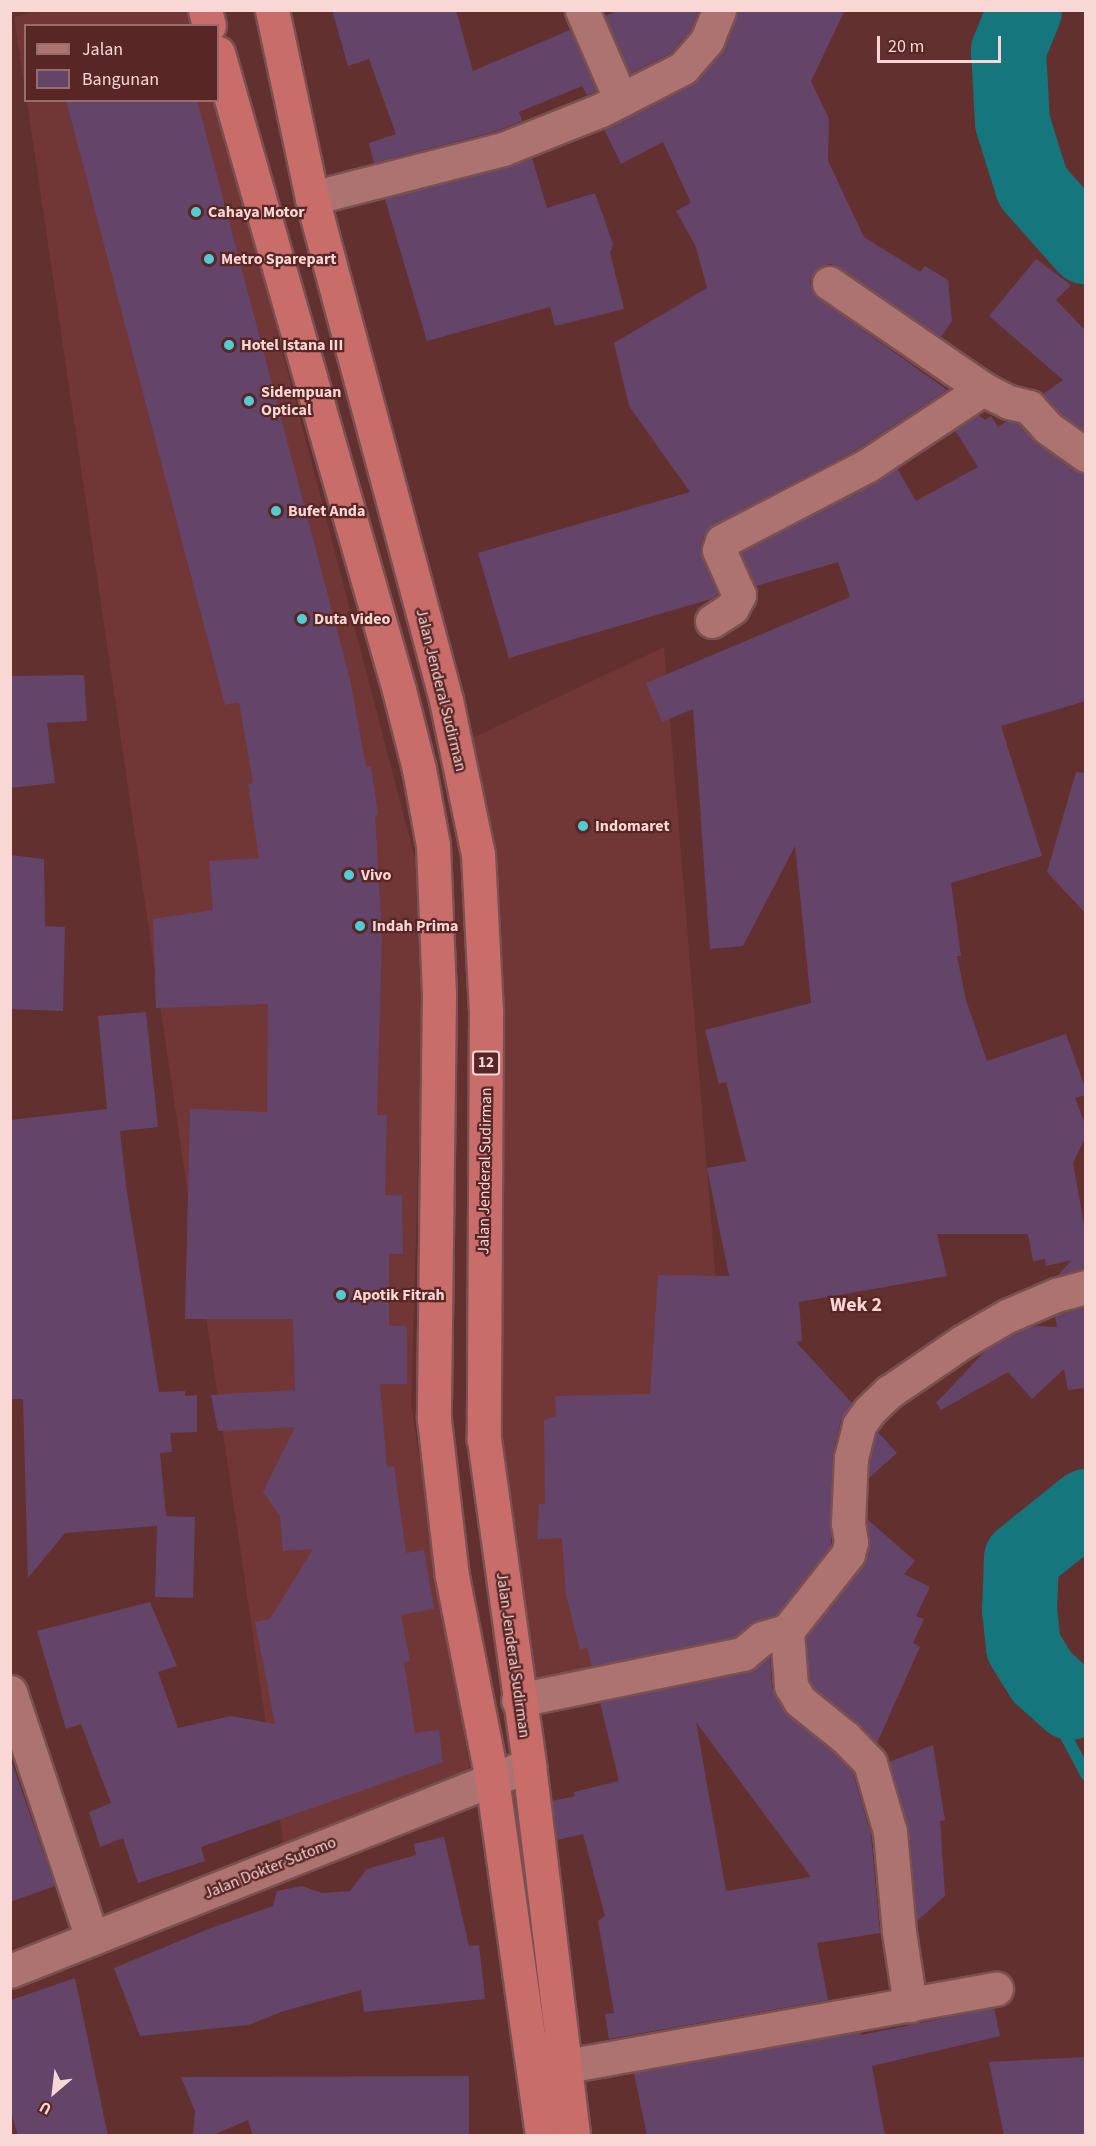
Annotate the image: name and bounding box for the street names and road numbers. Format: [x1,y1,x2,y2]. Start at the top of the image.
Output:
street label: Jalan Jenderal Sudirman [411,607,471,773]
road number: 12 [471,1051,501,1075]
street label: Jalan Jenderal Sudirman [474,1087,496,1255]
street label: Jalan Jenderal Sudirman [492,1571,534,1739]
street label: Jalan Dokter Sutomo [201,1833,339,1903]

